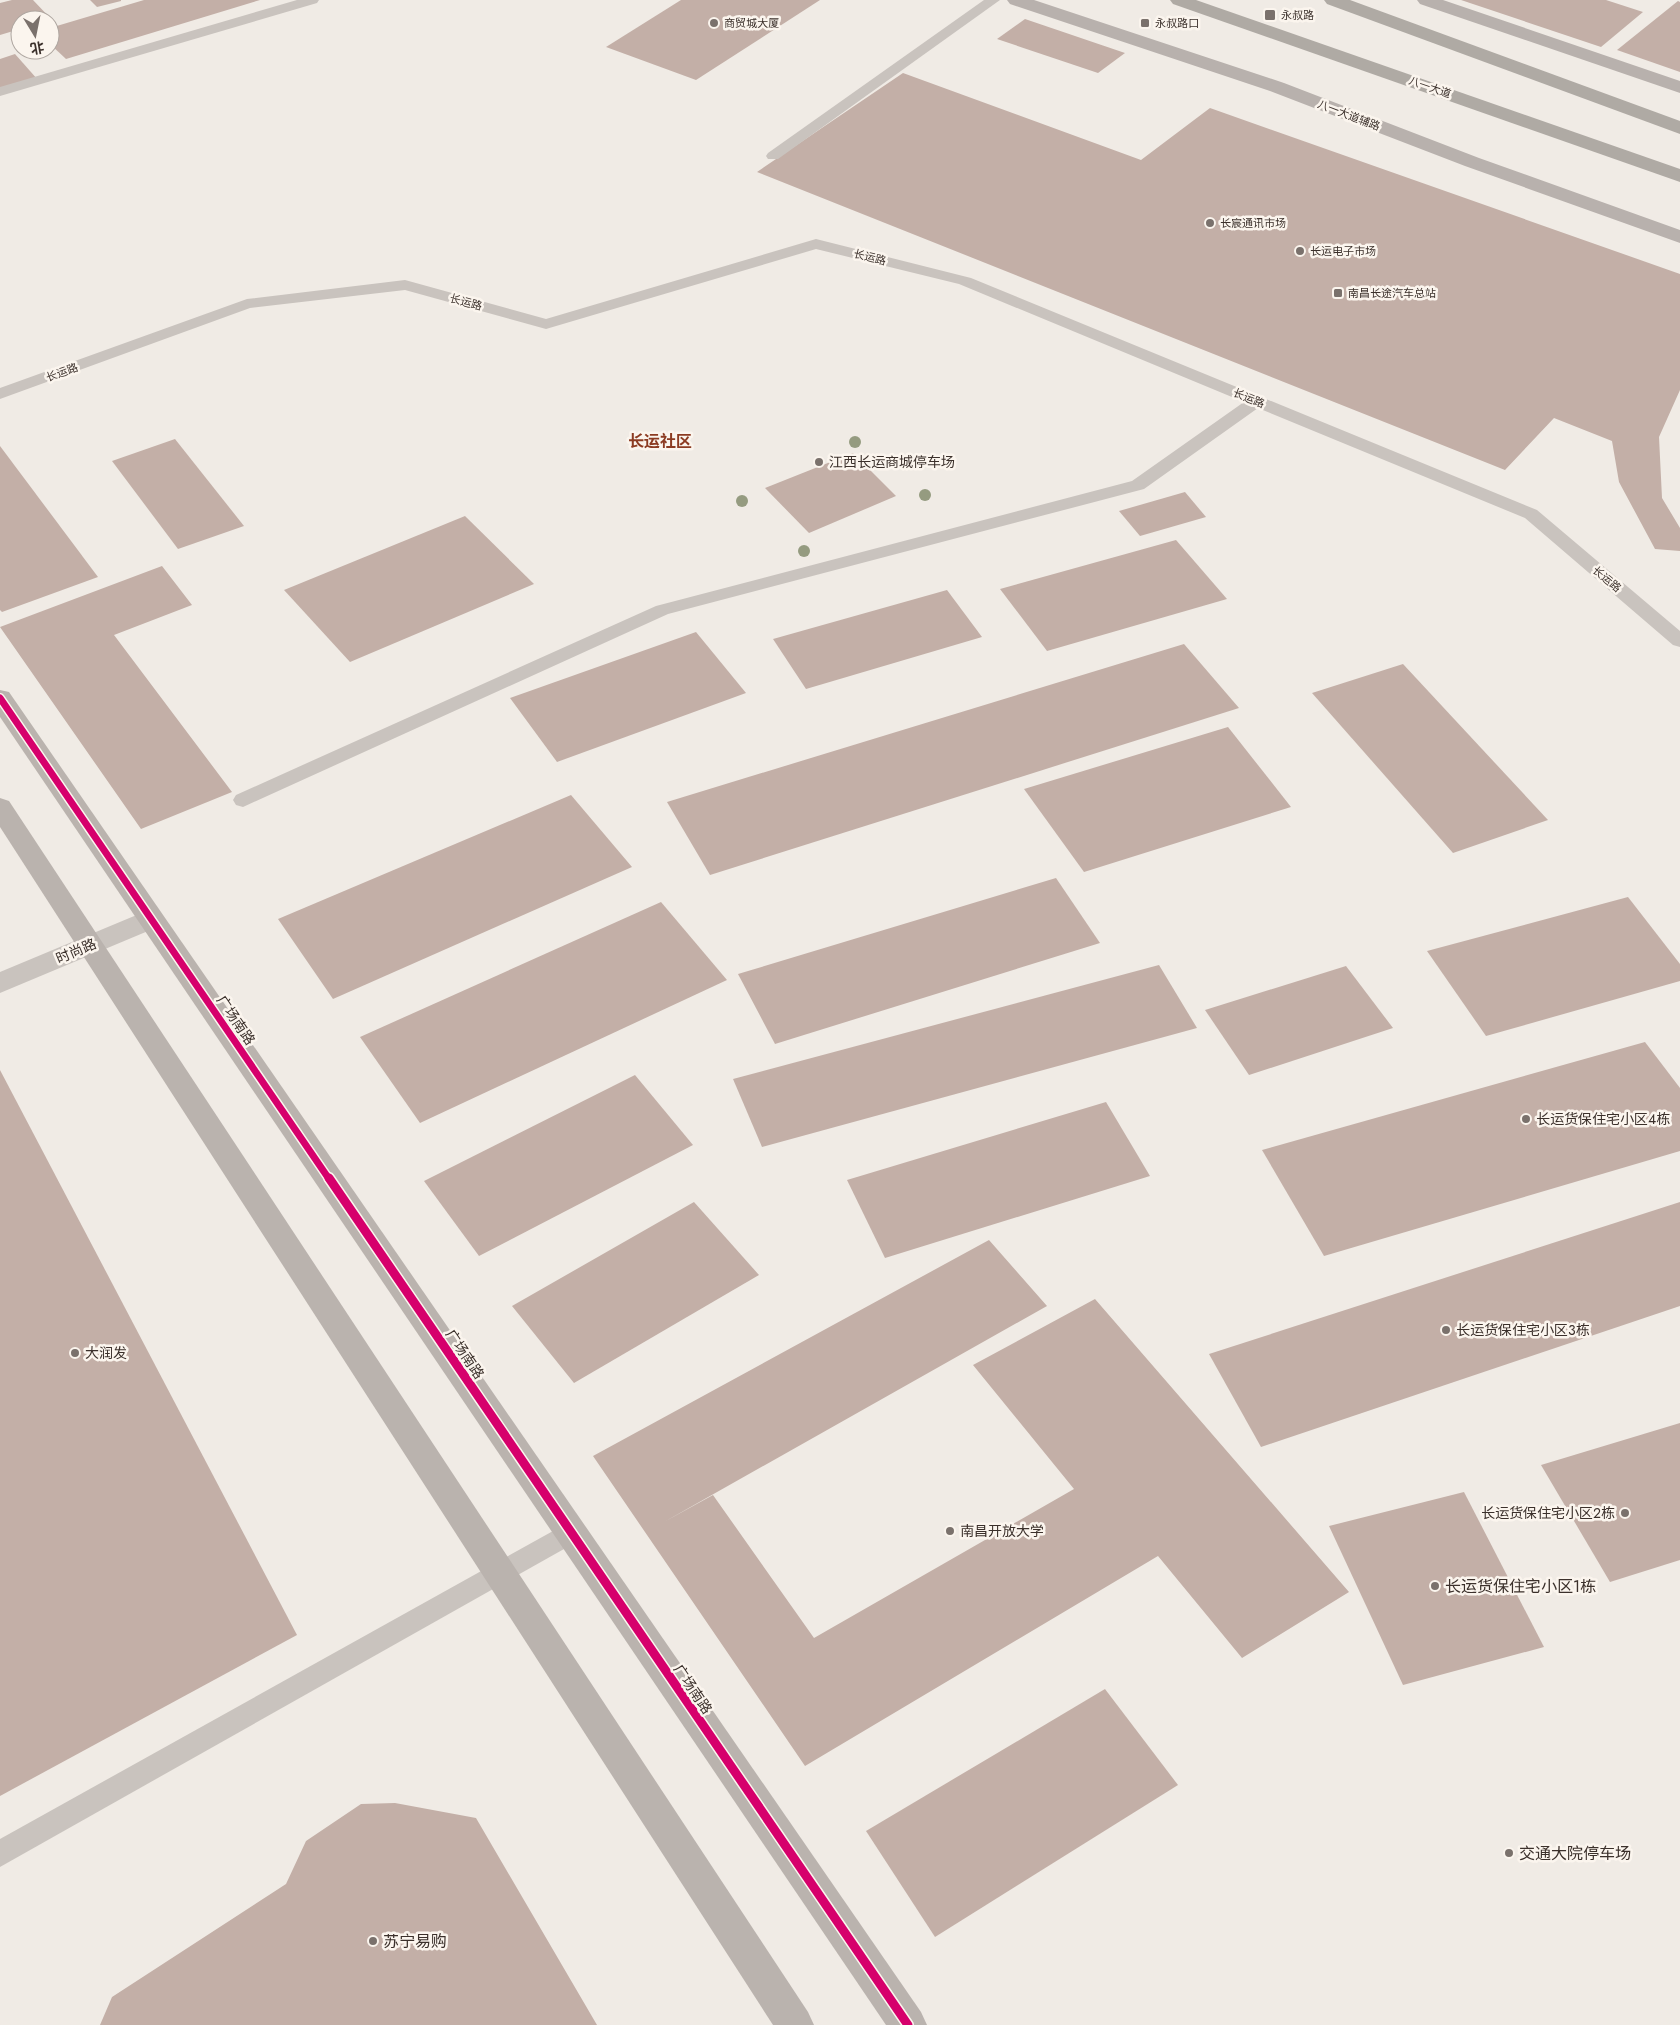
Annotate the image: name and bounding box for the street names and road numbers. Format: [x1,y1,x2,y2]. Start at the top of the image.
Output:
street label: 八一大道 [1407,72,1453,102]
street label: 八一大道辅路 [1315,96,1383,134]
street label: 长运路 [852,245,888,269]
street label: 长运路 [448,290,484,314]
street label: 长运路 [44,359,80,385]
street label: 长运路 [1231,384,1267,412]
street label: 长运路 [1589,562,1625,596]
street label: 时尚路 [53,934,99,968]
street label: 广场南路 [212,991,260,1049]
street label: 广场南路 [441,1325,489,1383]
street label: 广场南路 [669,1660,717,1718]

